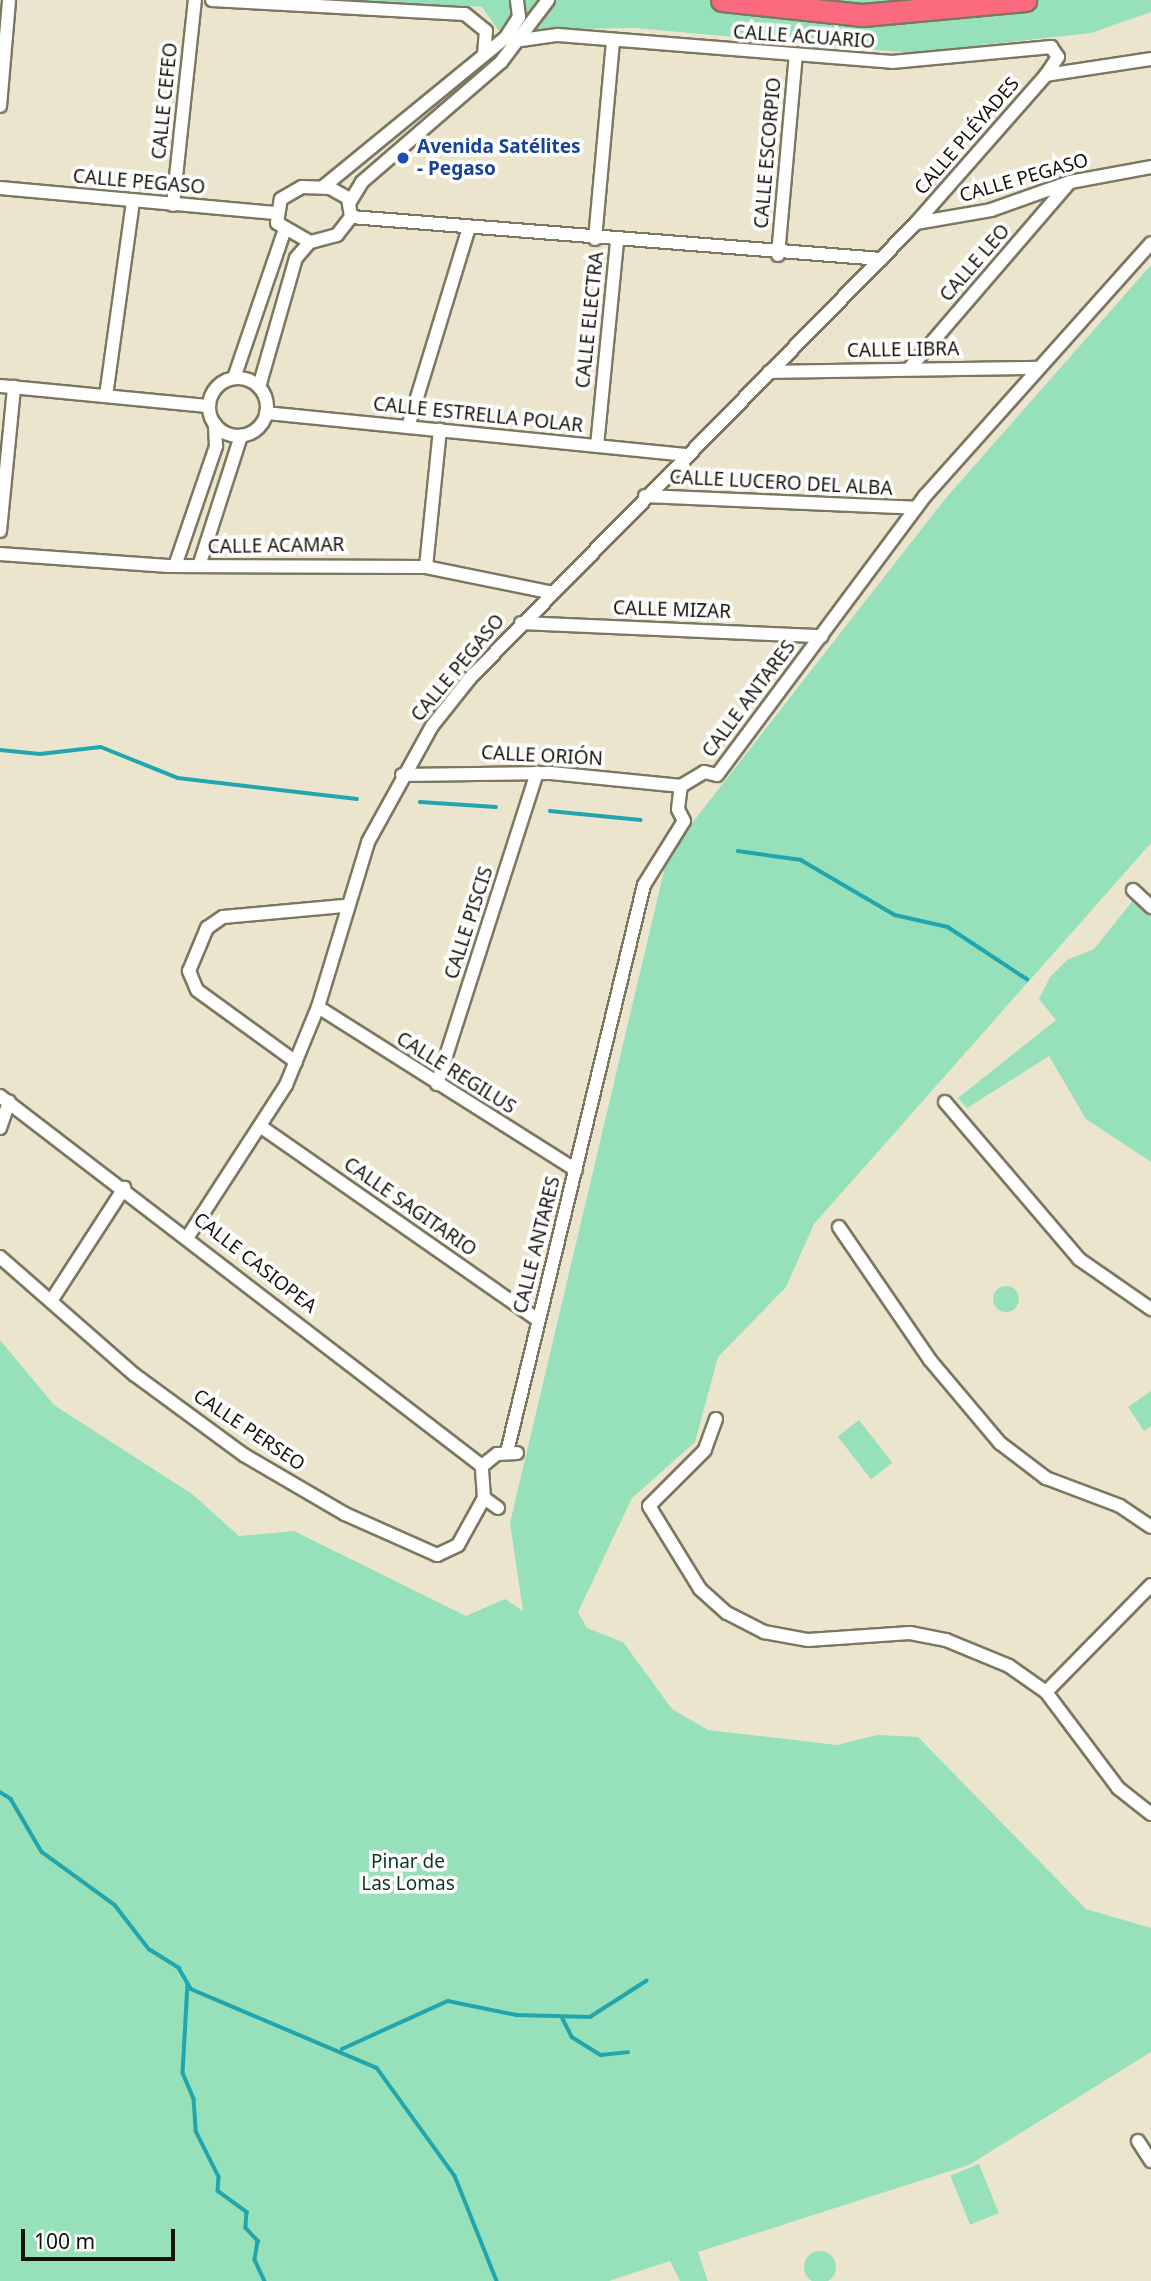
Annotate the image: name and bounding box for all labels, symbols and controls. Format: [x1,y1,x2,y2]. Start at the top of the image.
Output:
street label: CALLE ACUARIO [732,21,876,53]
street label: CALLE CEFEO [148,41,182,161]
street label: CALLE PLÉYADES [910,73,1024,199]
street label: CALLE ESCORPIO [750,76,786,230]
place label: Avenida Satélites - Pegaso [417,136,581,180]
street label: CALLE PEGASO [957,149,1091,207]
marker: Avenida Satélites - Pegaso [395,150,411,166]
street label: CALLE PEGASO [72,165,206,199]
street label: CALLE LEO [935,220,1015,306]
street label: CALLE ELECTRA [571,251,609,389]
street label: CALLE LIBRA [847,338,959,362]
street label: CALLE ESTRELLA POLAR [372,393,584,437]
street label: CALLE LUCERO DEL ALBA [669,466,893,500]
street label: CALLE ACAMAR [207,533,345,559]
street label: CALLE MIZAR [613,597,731,623]
street label: CALLE PEGASO [407,610,509,726]
street label: CALLE ANTARES [698,636,800,762]
street label: CALLE ORIÓN [481,741,603,771]
street label: CALLE PISCIS [440,864,498,982]
street label: CALLE REGILUS [392,1027,520,1119]
street label: CALLE SAGITARIO [339,1153,481,1261]
street label: CALLE ANTARES [509,1174,565,1316]
street label: CALLE CASIOPEA [189,1208,321,1318]
street label: CALLE PERSEO [189,1384,309,1476]
park label: Pinar de Las Lomas [361,1851,455,1895]
scale bar [24,2214,178,2258]
text: 100 m [34,2227,95,2255]

